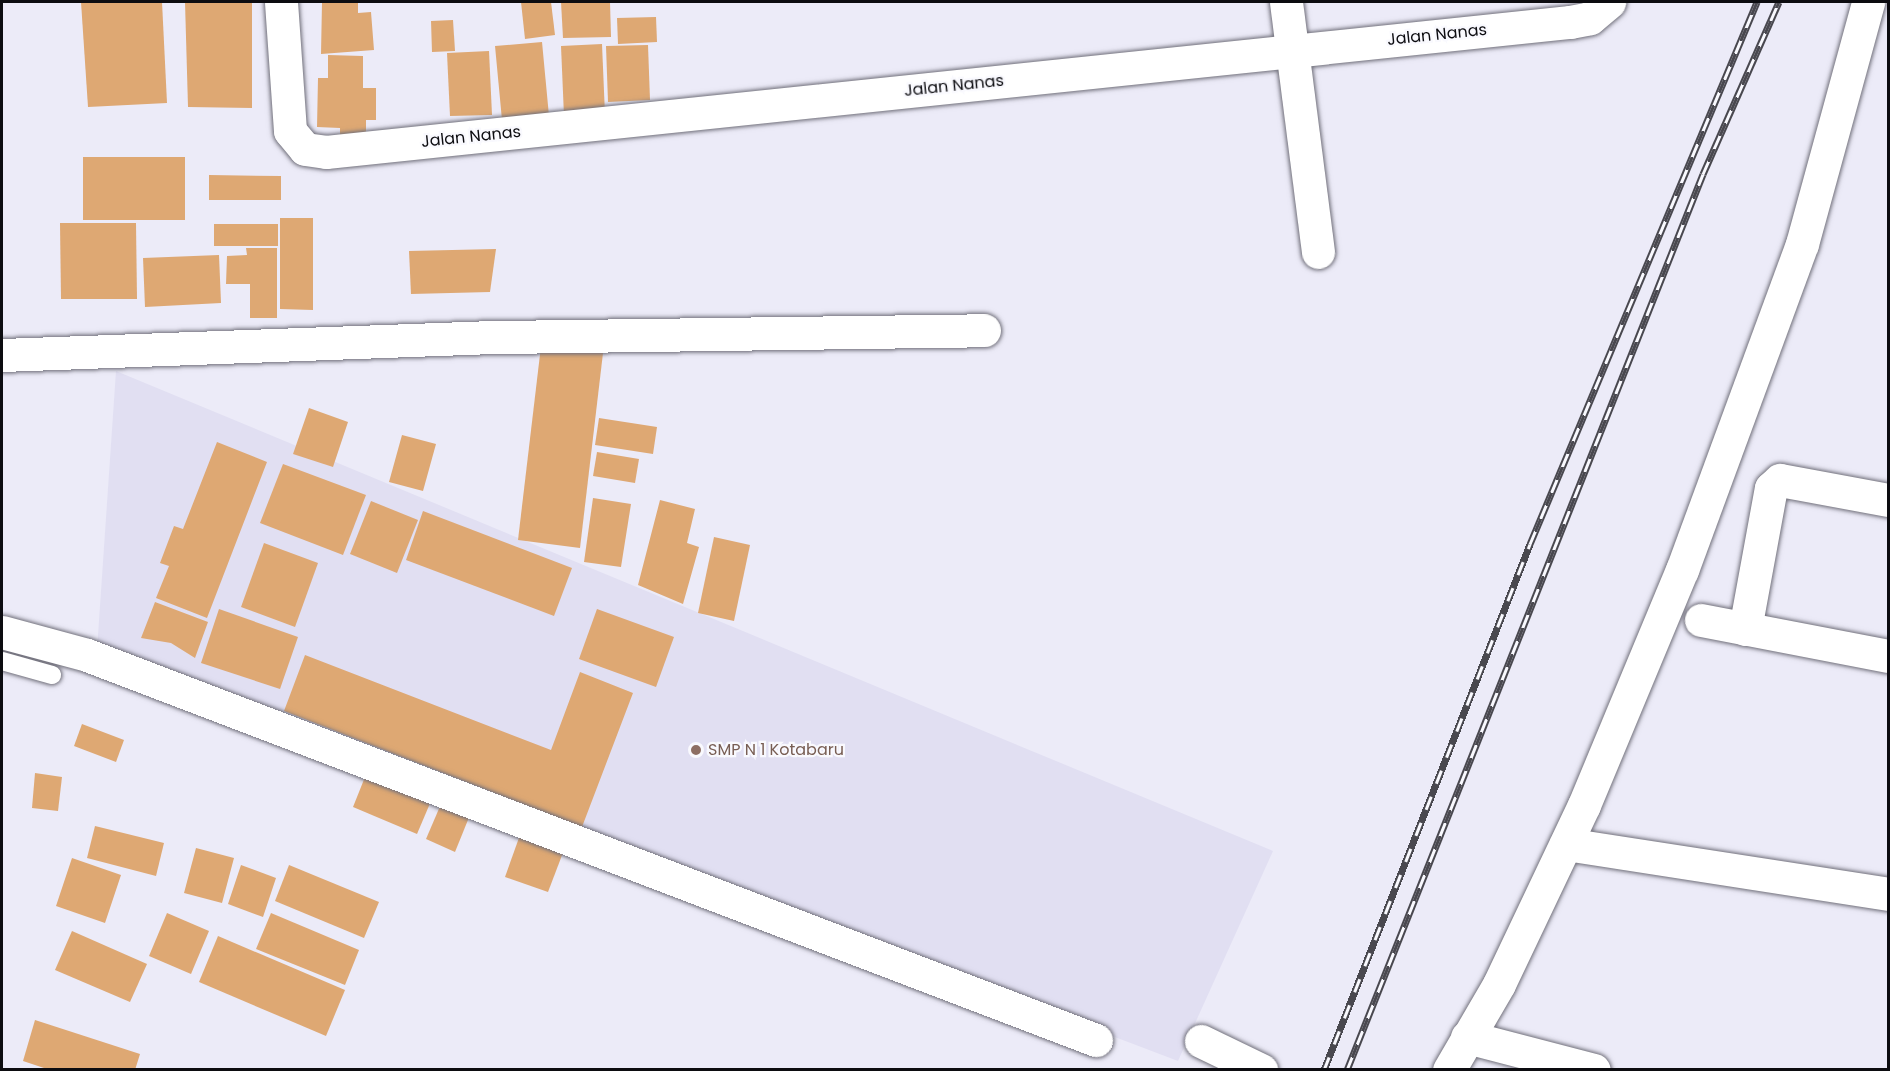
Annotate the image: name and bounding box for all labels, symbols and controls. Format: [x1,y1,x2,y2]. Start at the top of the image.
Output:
street label: Jalan Nanas [1386,20,1488,50]
street label: Jalan Nanas [903,71,1005,101]
street label: Jalan Nanas [420,122,522,152]
place label: SMP N 1 Kotabaru [708,740,844,760]
marker: SMP N 1 Kotabaru [689,743,703,757]

